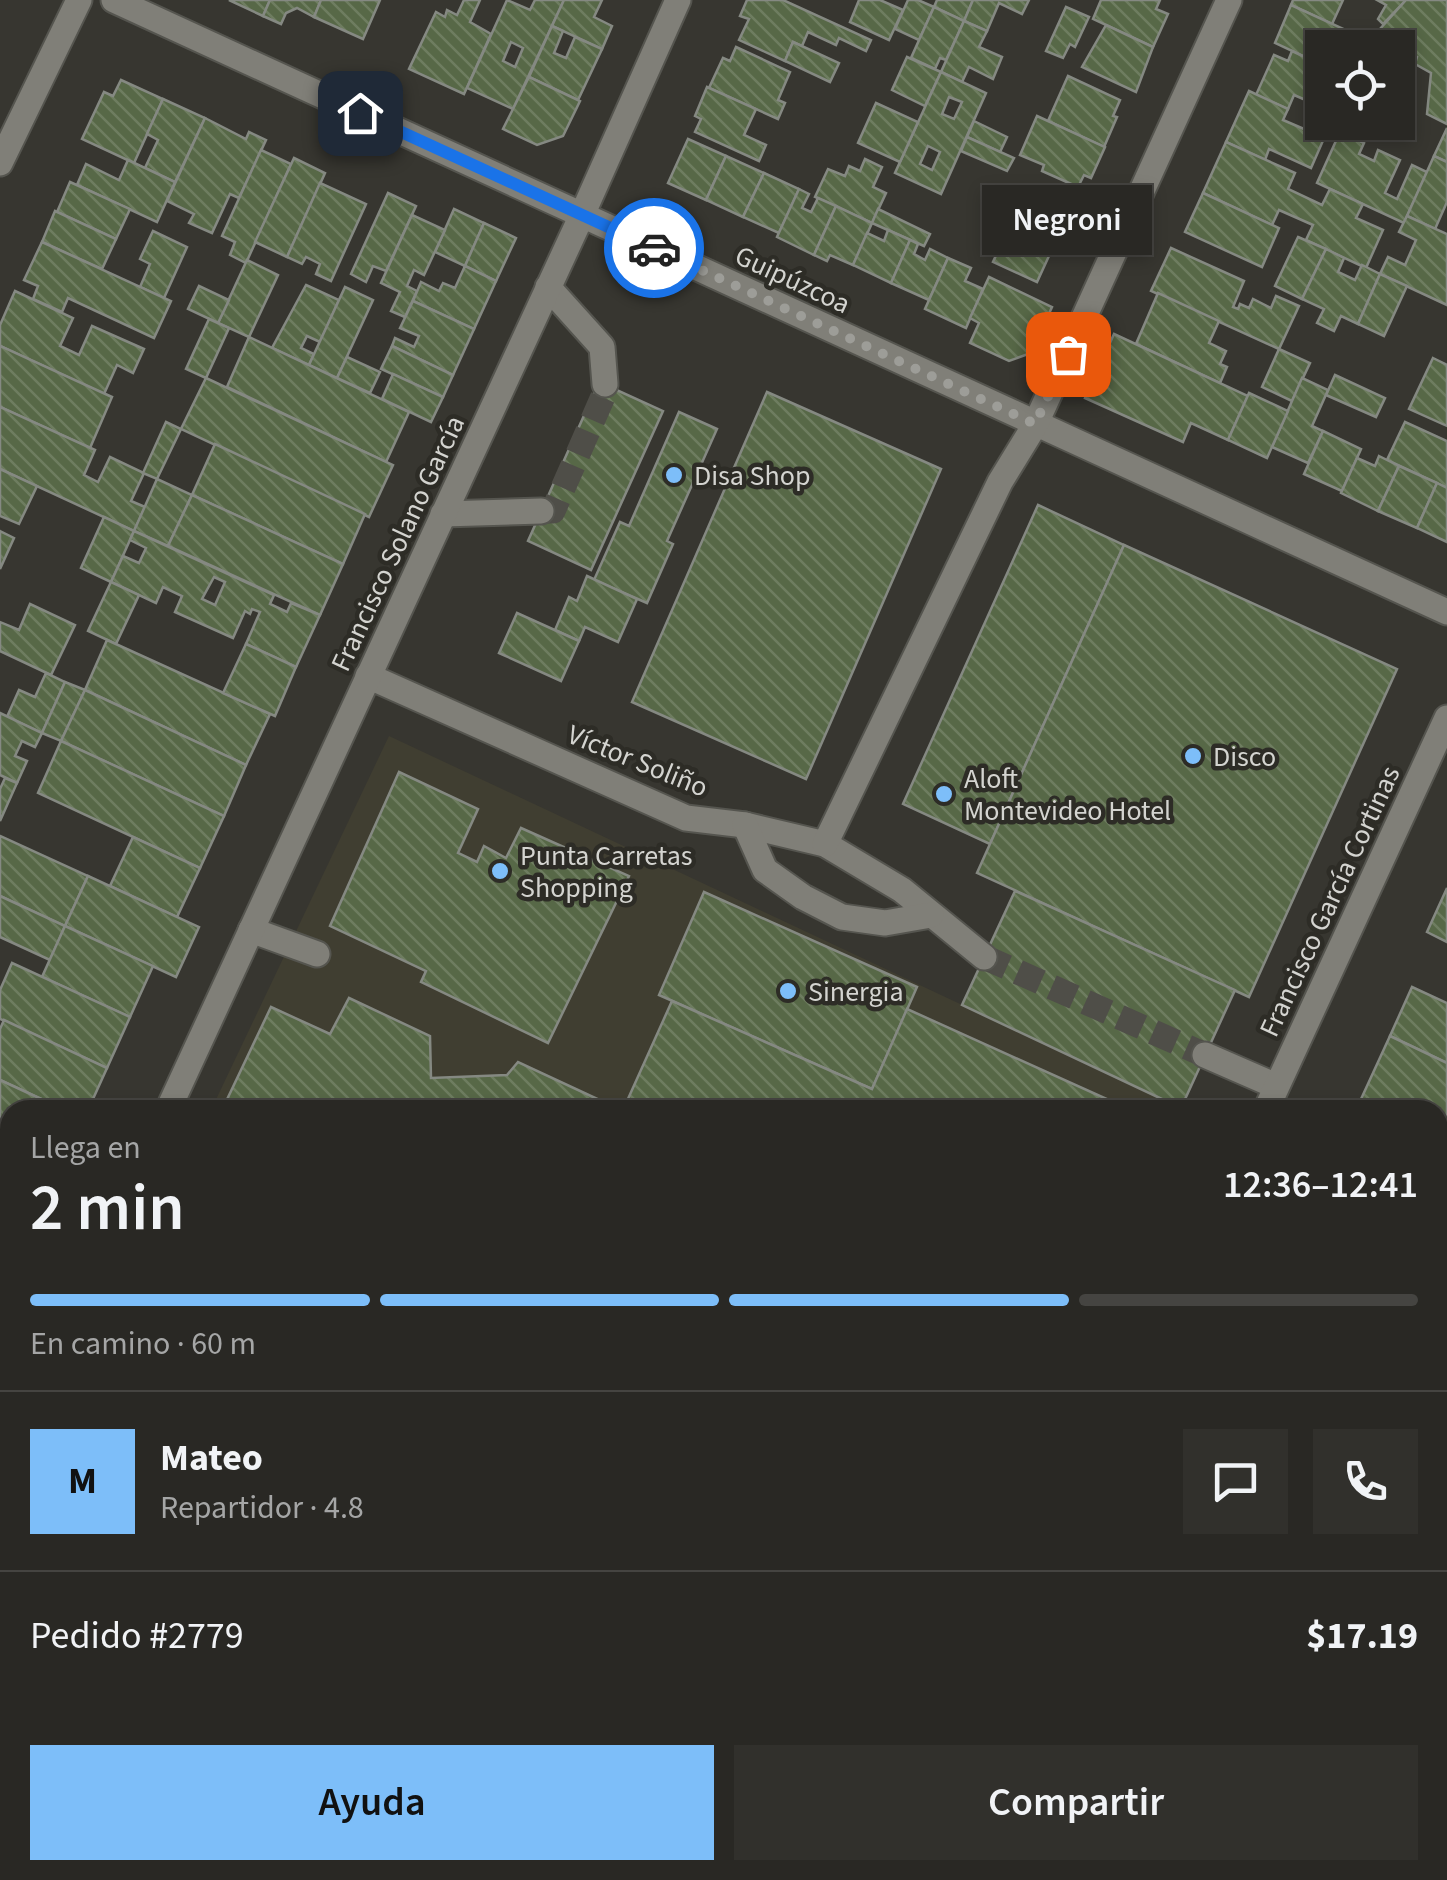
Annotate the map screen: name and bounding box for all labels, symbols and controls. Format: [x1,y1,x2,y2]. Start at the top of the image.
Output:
map controls [1305,30,1415,140]
button: locate [1305,30,1415,140]
pin [318,71,403,156]
icon: home [333,86,388,141]
callout: Negroni [983,184,1153,254]
text: Negroni [1012,197,1122,243]
courier [604,198,704,298]
icon: car [627,221,682,276]
street label: Guipúzcoa [728,236,857,324]
pin [1026,312,1111,397]
icon: bag [1041,327,1096,382]
street label: Francisco Solano García [321,409,475,678]
place label: Disa Shop [694,456,810,496]
marker: Disa Shop [663,464,685,486]
street label: Víctor Soliño [561,715,714,807]
place label: Disco [1213,737,1276,777]
marker: Disco [1182,745,1204,767]
place label: Aloft Montevideo Hotel [964,759,1171,831]
street label: Francisco García Cortinas [1250,759,1410,1043]
marker: Aloft Montevideo Hotel [933,783,955,805]
place label: Punta Carretas Shopping [520,836,693,908]
marker: Punta Carretas Shopping [489,860,511,882]
place label: Sinergia [808,972,904,1012]
marker: Sinergia [777,980,799,1002]
text: Llega en [30,1125,141,1171]
text: 12:36–12:41 [1223,1158,1418,1212]
text: 2 min [30,1162,185,1255]
text: En camino · 60 m [30,1321,256,1367]
button: chat [1183,1429,1288,1534]
button: phone [1313,1429,1418,1534]
text: Mateo [160,1431,263,1485]
text: M [68,1454,97,1508]
text: Repartidor · 4.8 [160,1485,364,1531]
text: Pedido #2779 [30,1609,244,1663]
text: $17.19 [1306,1609,1418,1663]
button: Ayuda [30,1745,714,1860]
button: Compartir [734,1745,1418,1860]

